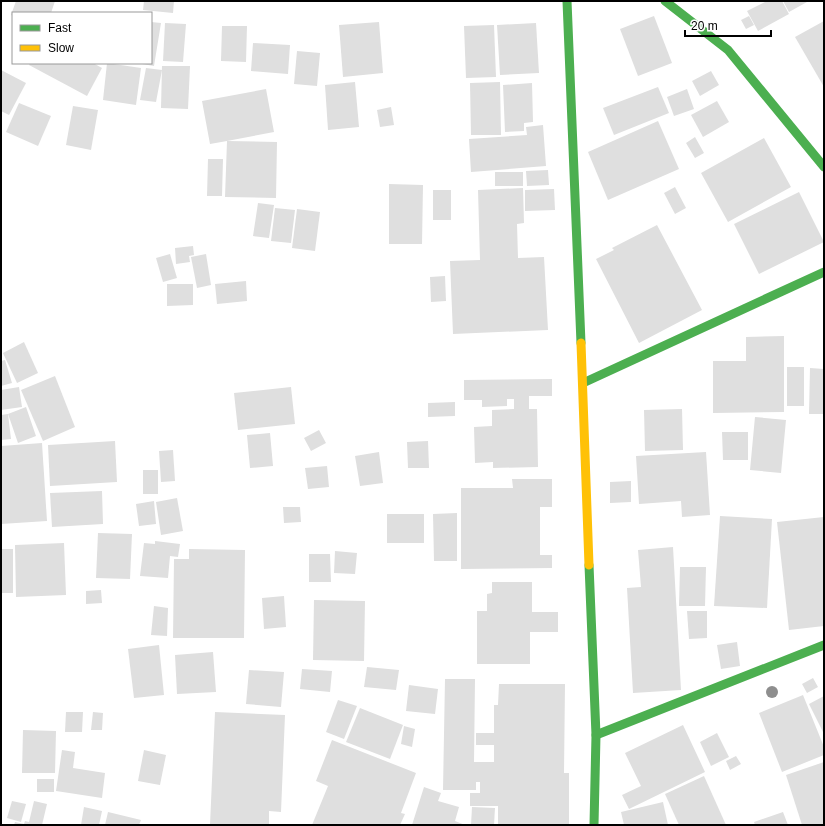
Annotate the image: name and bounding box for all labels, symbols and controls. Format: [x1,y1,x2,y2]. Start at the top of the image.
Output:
legend [12,12,152,64]
scale bar [685,12,771,38]
text: 20 m [691,19,718,33]
text: Fast [48,21,72,35]
text: Slow [48,41,74,55]

